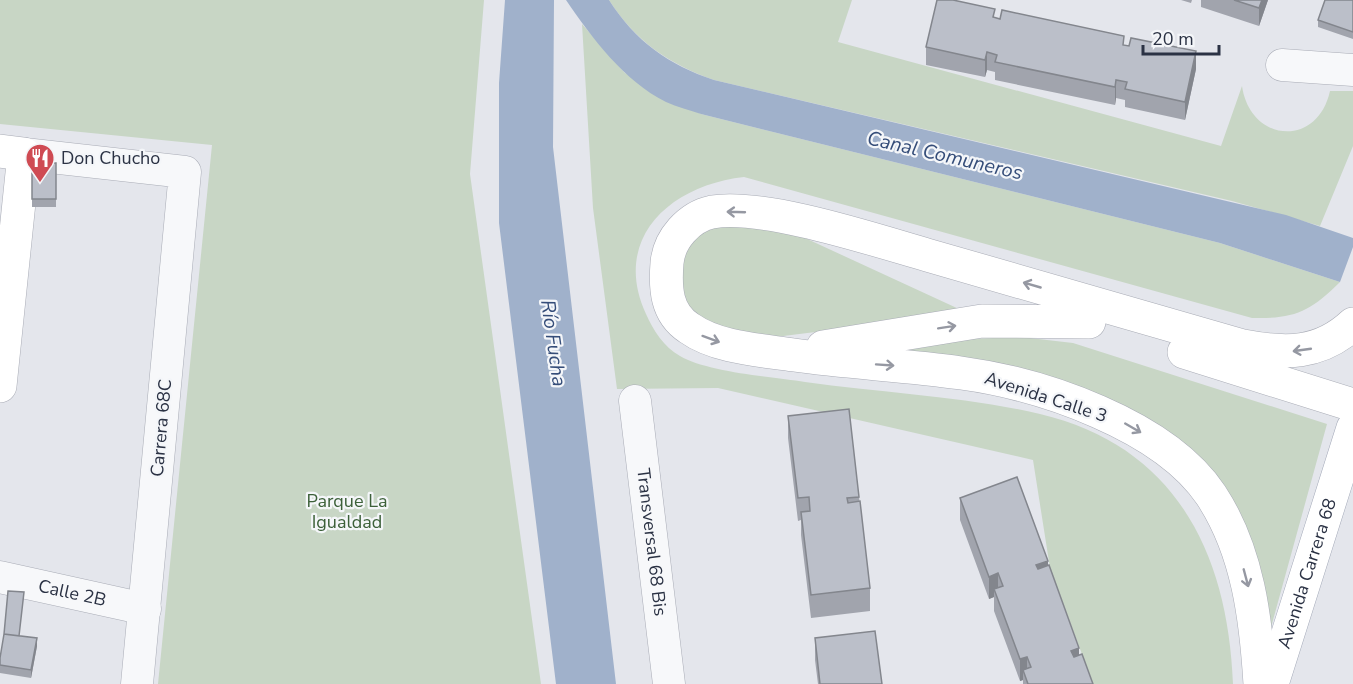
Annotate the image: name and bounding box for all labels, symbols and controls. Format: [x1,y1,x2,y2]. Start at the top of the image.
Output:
scale bar [1143,18,1220,56]
text: 20 m [1152,27,1194,51]
water label: Canal Comuneros [865,124,1025,186]
restaurant icon: Don Chucho [24,142,56,184]
place label: Don Chucho [61,146,160,170]
one-way arrow [726,206,746,217]
one-way arrow [1023,279,1042,290]
water label: Río Fucha [534,298,573,388]
one-way arrow [937,321,956,332]
one-way arrow [702,334,720,345]
one-way arrow [1293,345,1313,356]
one-way arrow [874,359,894,370]
street label: Avenida Calle 3 [982,366,1110,428]
street label: Carrera 68C [145,378,177,478]
one-way arrow [1124,423,1141,435]
street label: Transversal 68 Bis [631,467,673,617]
park label: Parque La Igualdad [307,489,387,534]
street label: Avenida Carrera 68 [1272,495,1342,652]
one-way arrow [1241,569,1252,588]
street label: Calle 2B [36,574,109,612]

